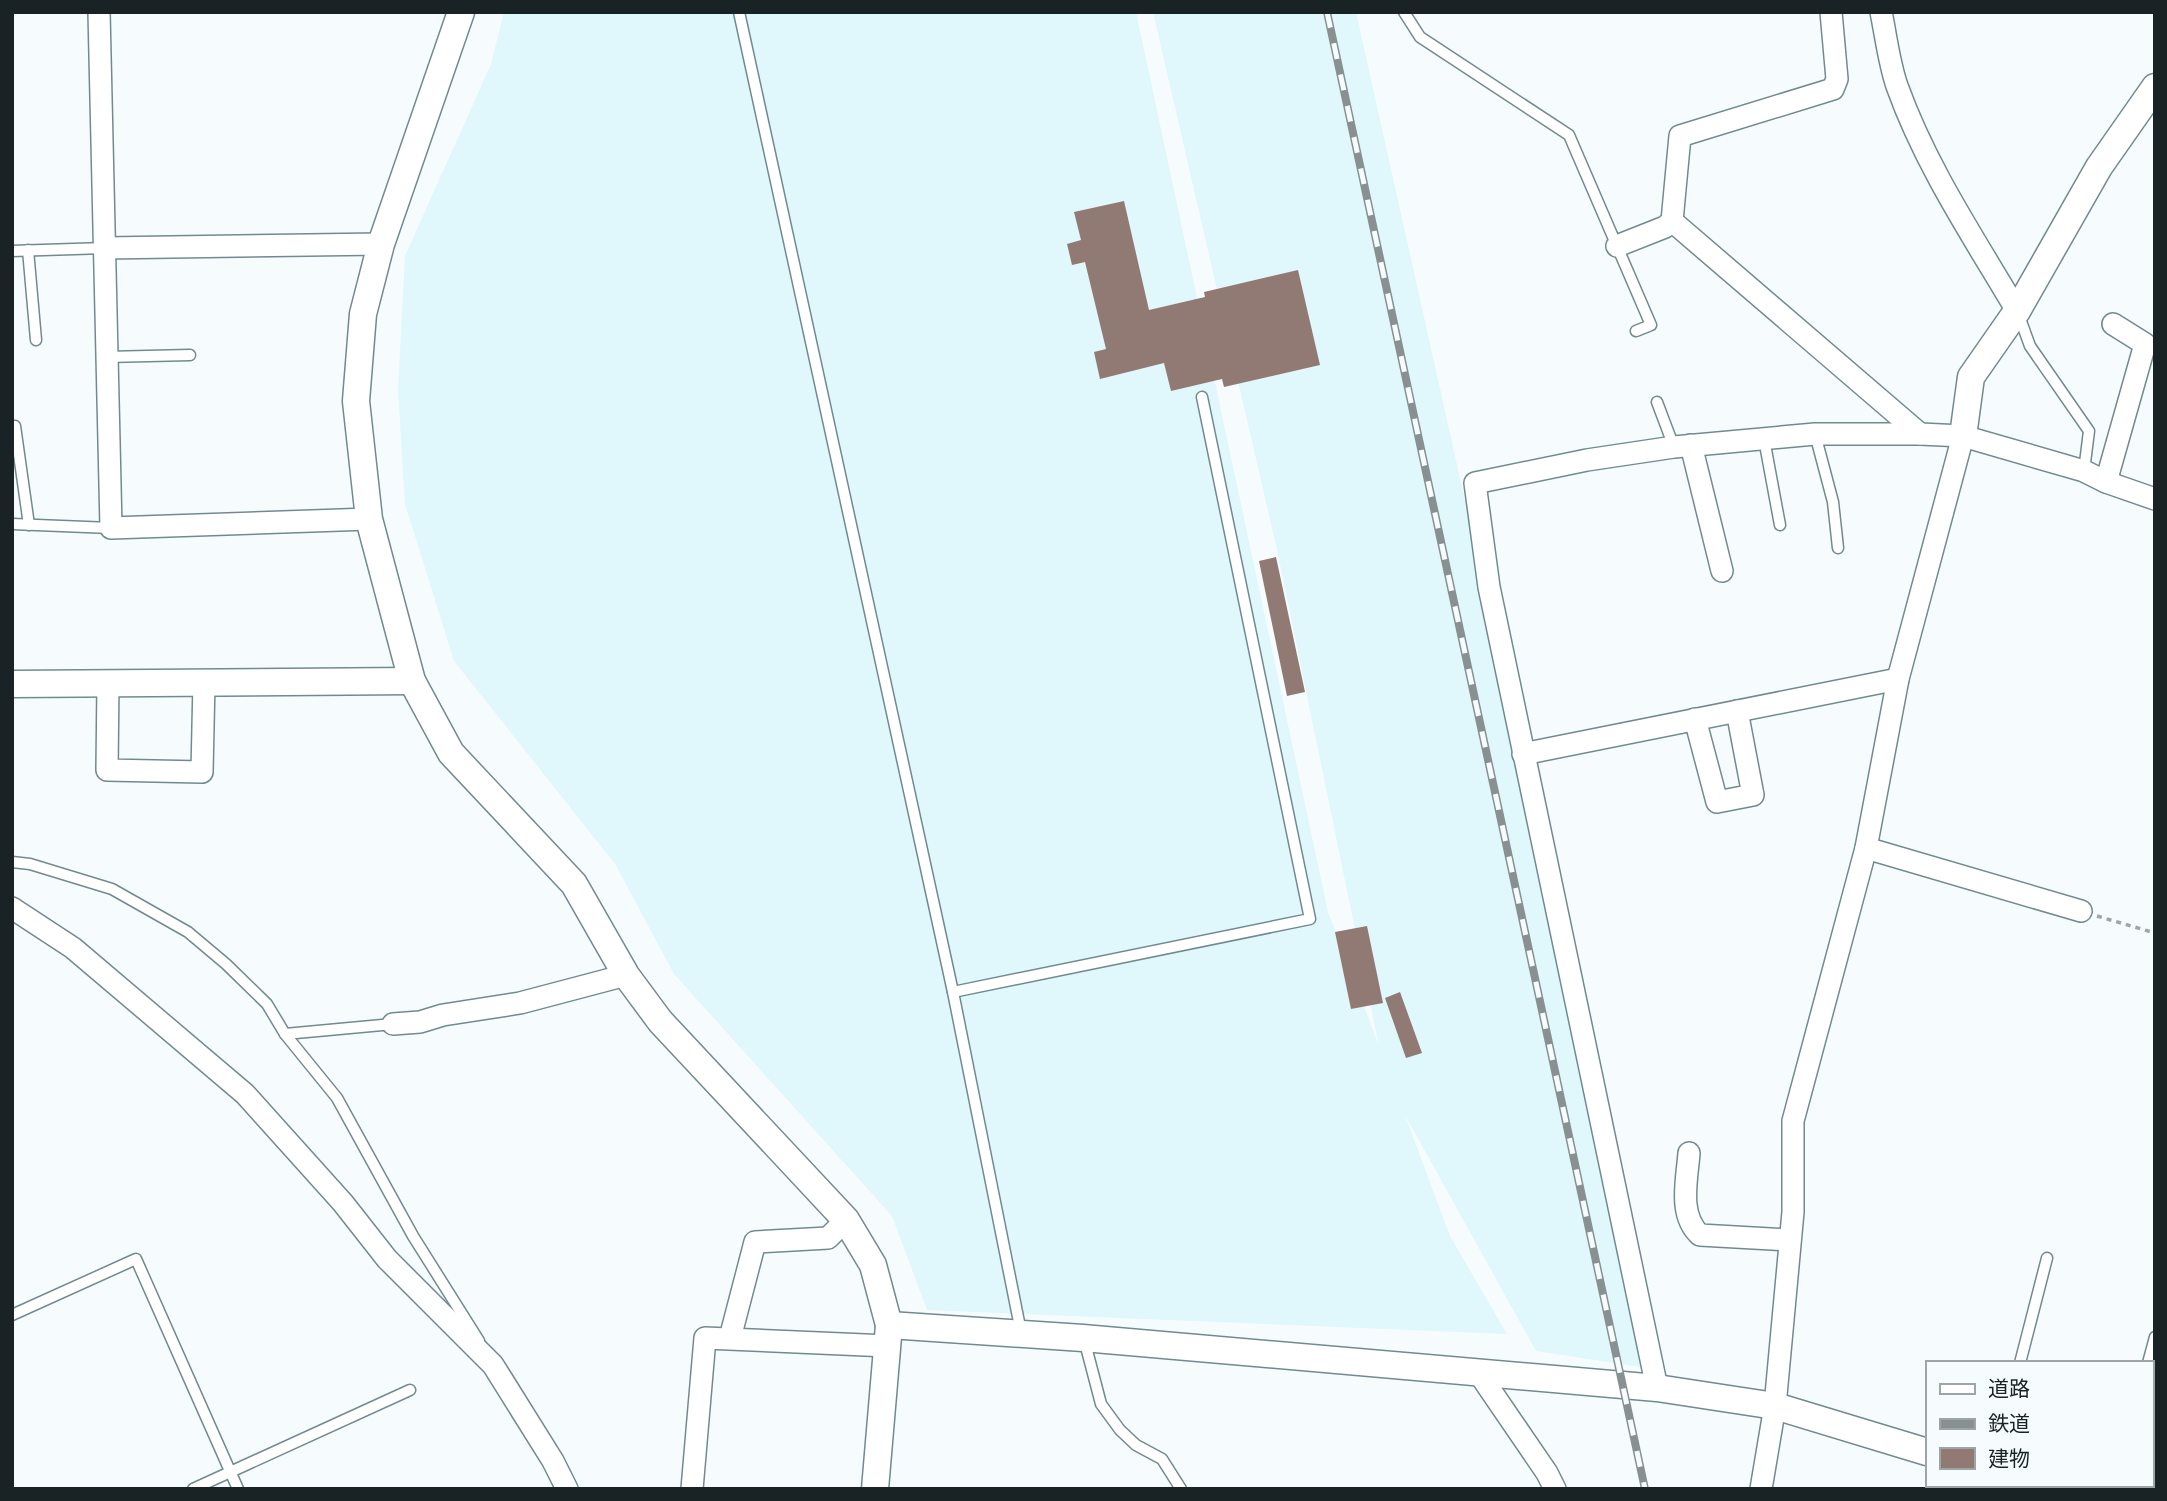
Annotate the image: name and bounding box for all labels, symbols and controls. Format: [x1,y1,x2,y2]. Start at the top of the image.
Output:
legend [1926,1361,2153,1487]
text: 道路 [1988,1377,2030,1400]
text: 鉄道 [1988,1412,2030,1435]
text: 建物 [1988,1447,2030,1470]

